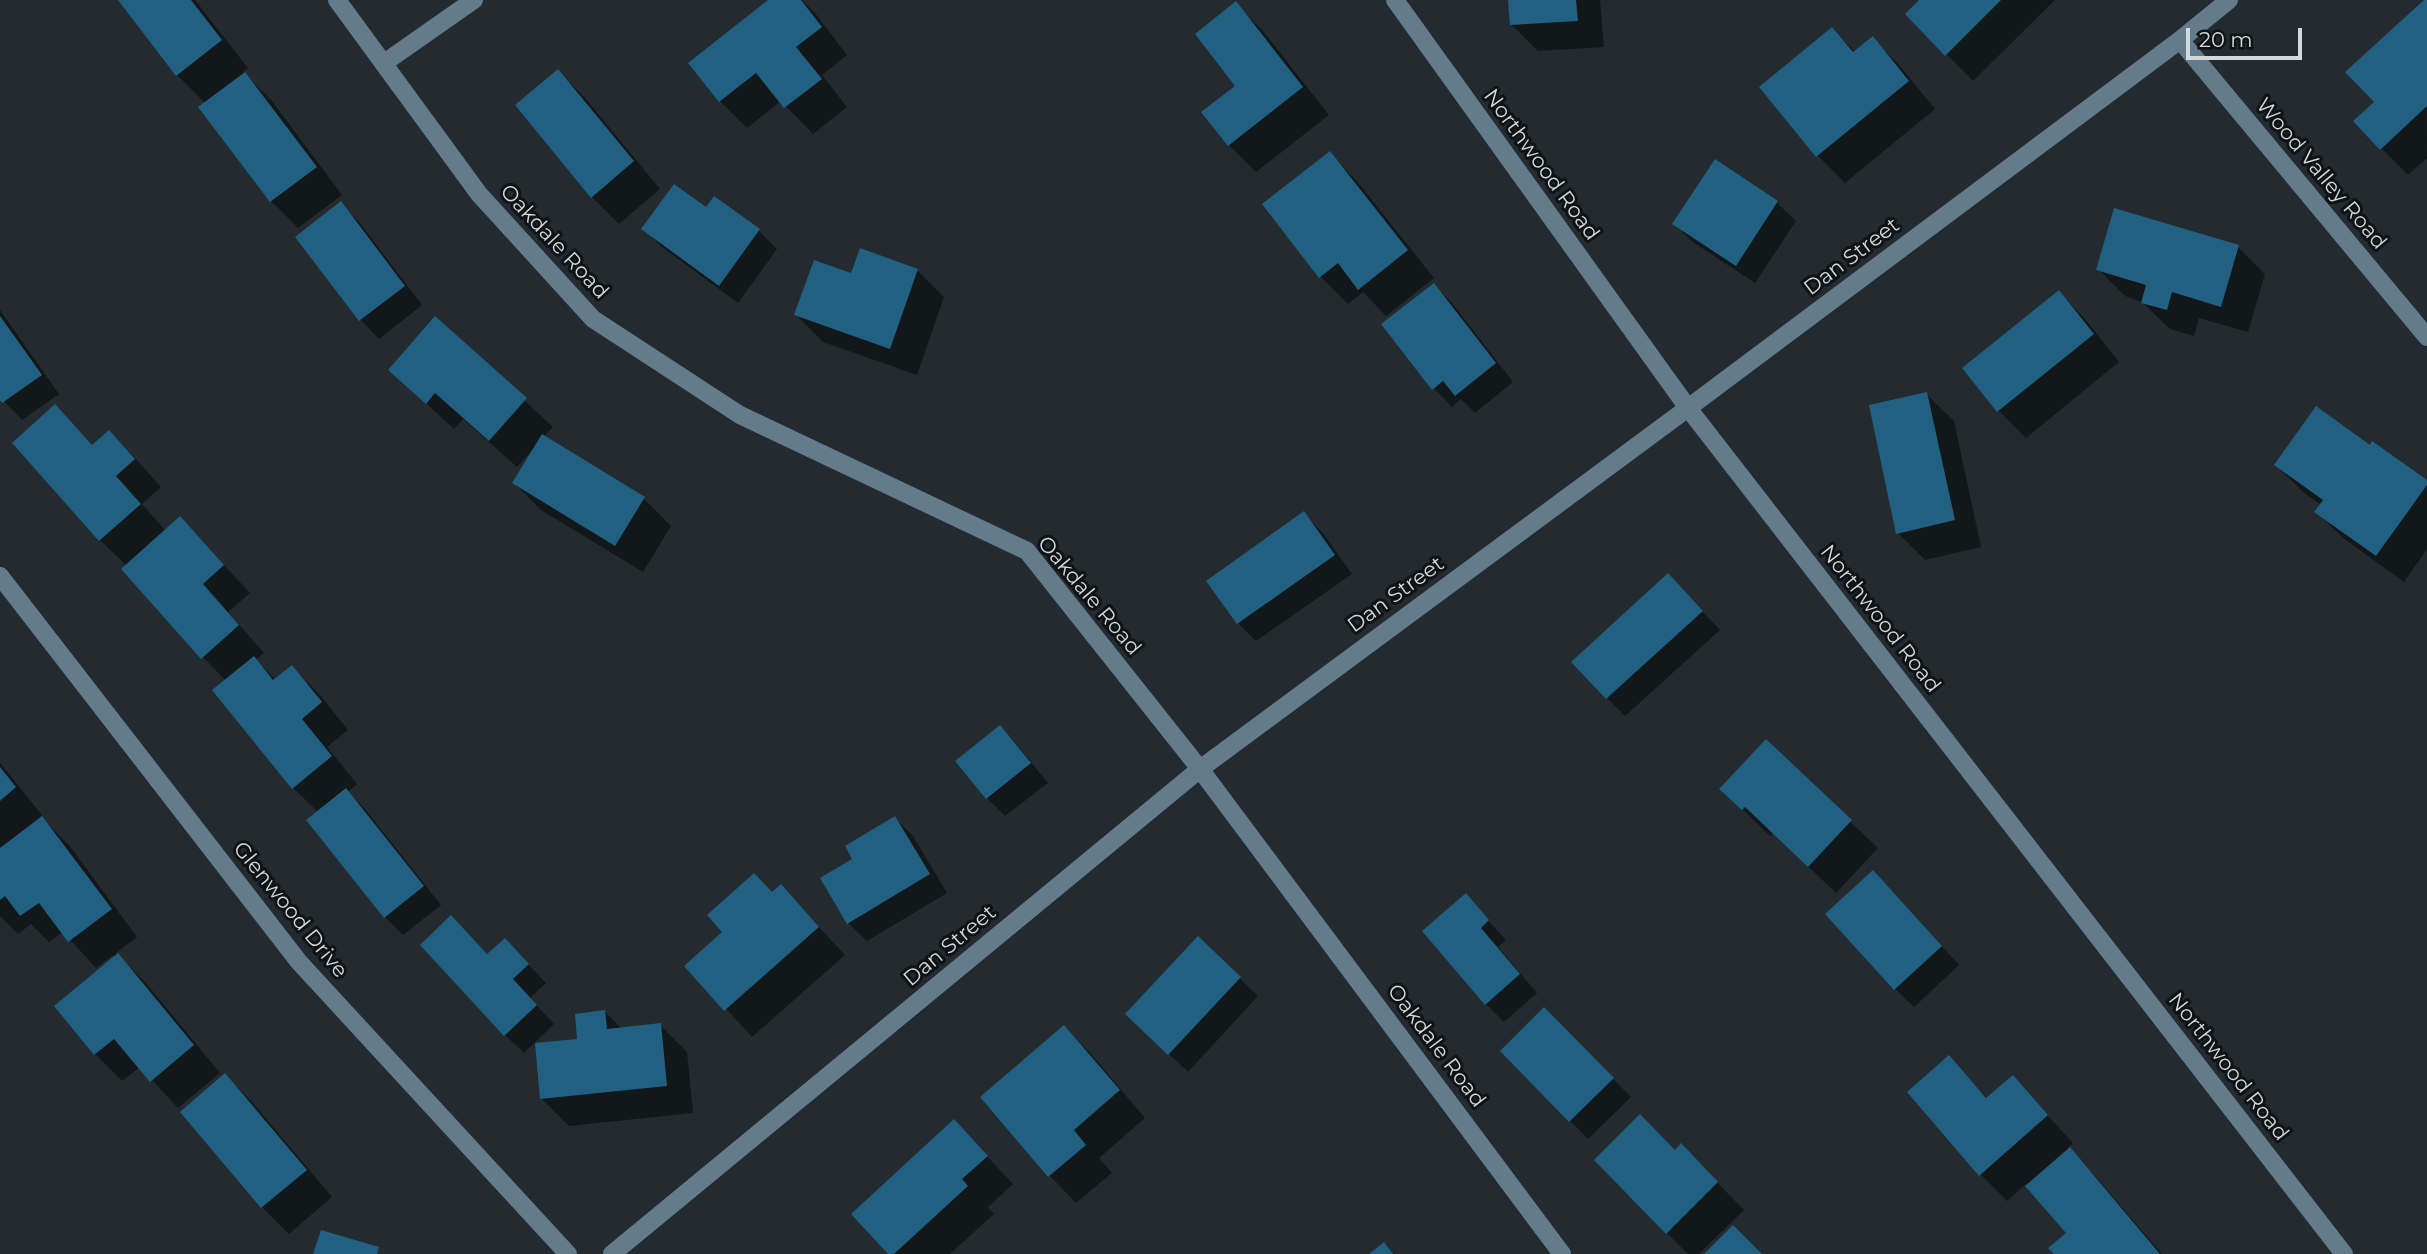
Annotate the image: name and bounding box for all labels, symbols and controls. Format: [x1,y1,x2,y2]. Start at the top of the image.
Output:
scale bar [2189,14,2304,58]
text: 20 m [2199,27,2253,52]
street label: Northwood Road [1478,85,1604,245]
street label: Wood Valley Road [2250,93,2392,255]
street label: Oakdale Road [494,179,614,305]
street label: Dan Street [1799,213,1905,301]
street label: Oakdale Road [1032,531,1146,661]
street label: Northwood Road [1814,540,1946,698]
street label: Dan Street [1343,552,1449,638]
street label: Glenwood Drive [227,837,353,983]
street label: Dan Street [899,900,1001,992]
street label: Oakdale Road [1382,980,1490,1112]
street label: Northwood Road [2162,988,2294,1146]

